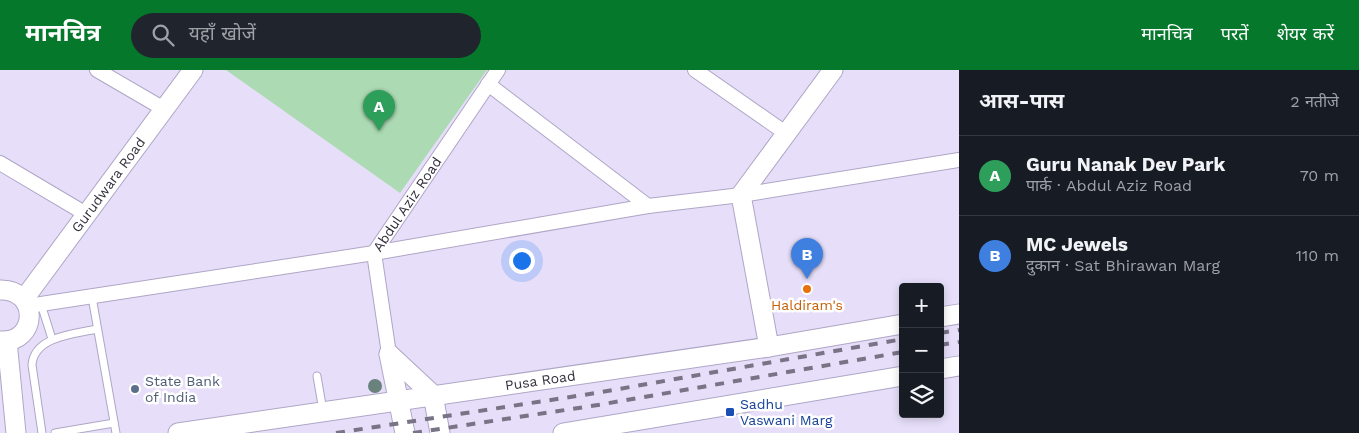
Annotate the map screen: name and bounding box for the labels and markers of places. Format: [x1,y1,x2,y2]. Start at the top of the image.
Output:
pin: A [363,90,395,131]
pin: B [791,238,823,279]
marker: Haldiram's [801,283,813,295]
place label: Haldiram's [771,297,843,313]
place label: State Bank of India [145,373,220,405]
marker: State Bank of India [129,383,141,395]
place label: Sadhu Vaswani Marg [740,396,833,428]
marker: Sadhu Vaswani Marg [724,406,736,418]

